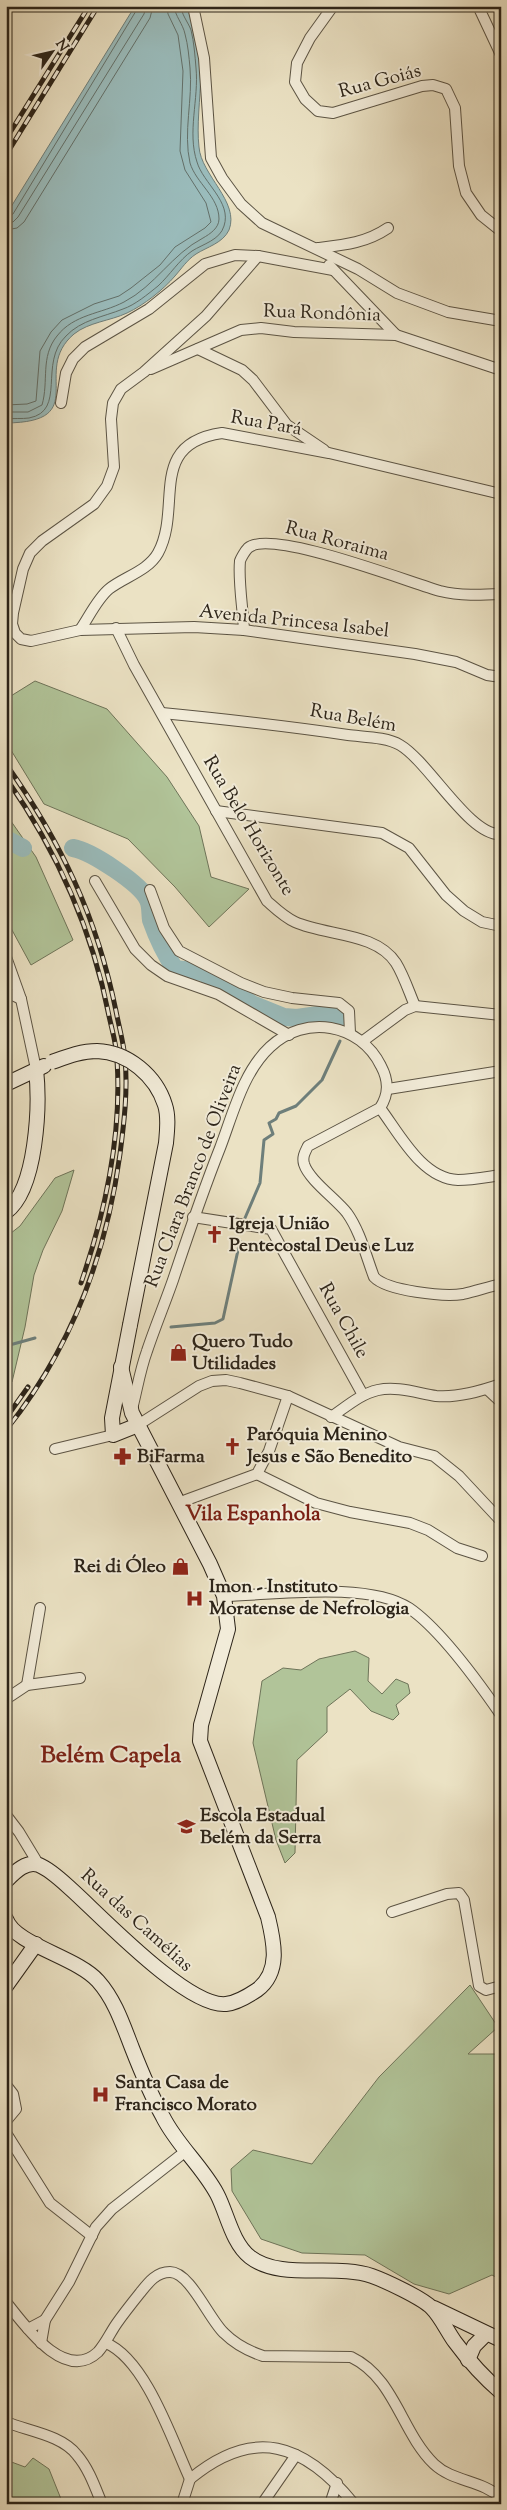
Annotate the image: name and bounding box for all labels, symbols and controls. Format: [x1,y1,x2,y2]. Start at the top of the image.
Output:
north arrow [28,28,78,78]
text: N [50,36,73,56]
street label: Rua Goiás [336,58,424,106]
street label: Rua Rondônia [263,298,382,330]
street label: Rua Pará [228,404,304,444]
street label: Rua Roraima [282,515,392,569]
street label: Avenida Princesa Isabel [198,599,390,645]
street label: Rua Belém [308,698,399,740]
street label: Rua Belo Horizonte [195,751,301,901]
street label: Rua Clara Branco de Oliveira [139,1060,249,1292]
place label: Igreja União Pentecostal Deus e Luz [229,1211,414,1260]
church icon: Igreja União Pentecostal Deus e Luz [205,1225,225,1245]
street label: Rua Chile [311,1278,375,1364]
place label: Quero Tudo Utilidades [192,1329,293,1378]
shop icon: Quero Tudo Utilidades [168,1343,188,1363]
place label: Paróquia Menino Jesus e São Benedito [245,1422,413,1471]
church icon: Paróquia Menino Jesus e São Benedito [223,1436,243,1456]
place label: BiFarma [137,1444,205,1471]
pharmacy icon: BiFarma [113,1447,133,1467]
district label: Vila Espanhola [185,1500,321,1530]
place label: Rei di Óleo [74,1554,167,1581]
shop icon: Rei di Óleo [170,1557,190,1577]
place label: Imon - Instituto Moratense de Nefrologia [209,1574,410,1623]
hospital icon: Imon - Instituto Moratense de Nefrologia [185,1588,205,1608]
district label: Belém Capela [41,1739,182,1773]
place label: Escola Estadual Belém da Serra [200,1803,326,1852]
school or university icon: Escola Estadual Belém da Serra [176,1817,196,1837]
street label: Rua das Camélias [74,1863,198,1979]
place label: Santa Casa de Francisco Morato [115,2070,257,2119]
hospital icon: Santa Casa de Francisco Morato [91,2084,111,2104]

